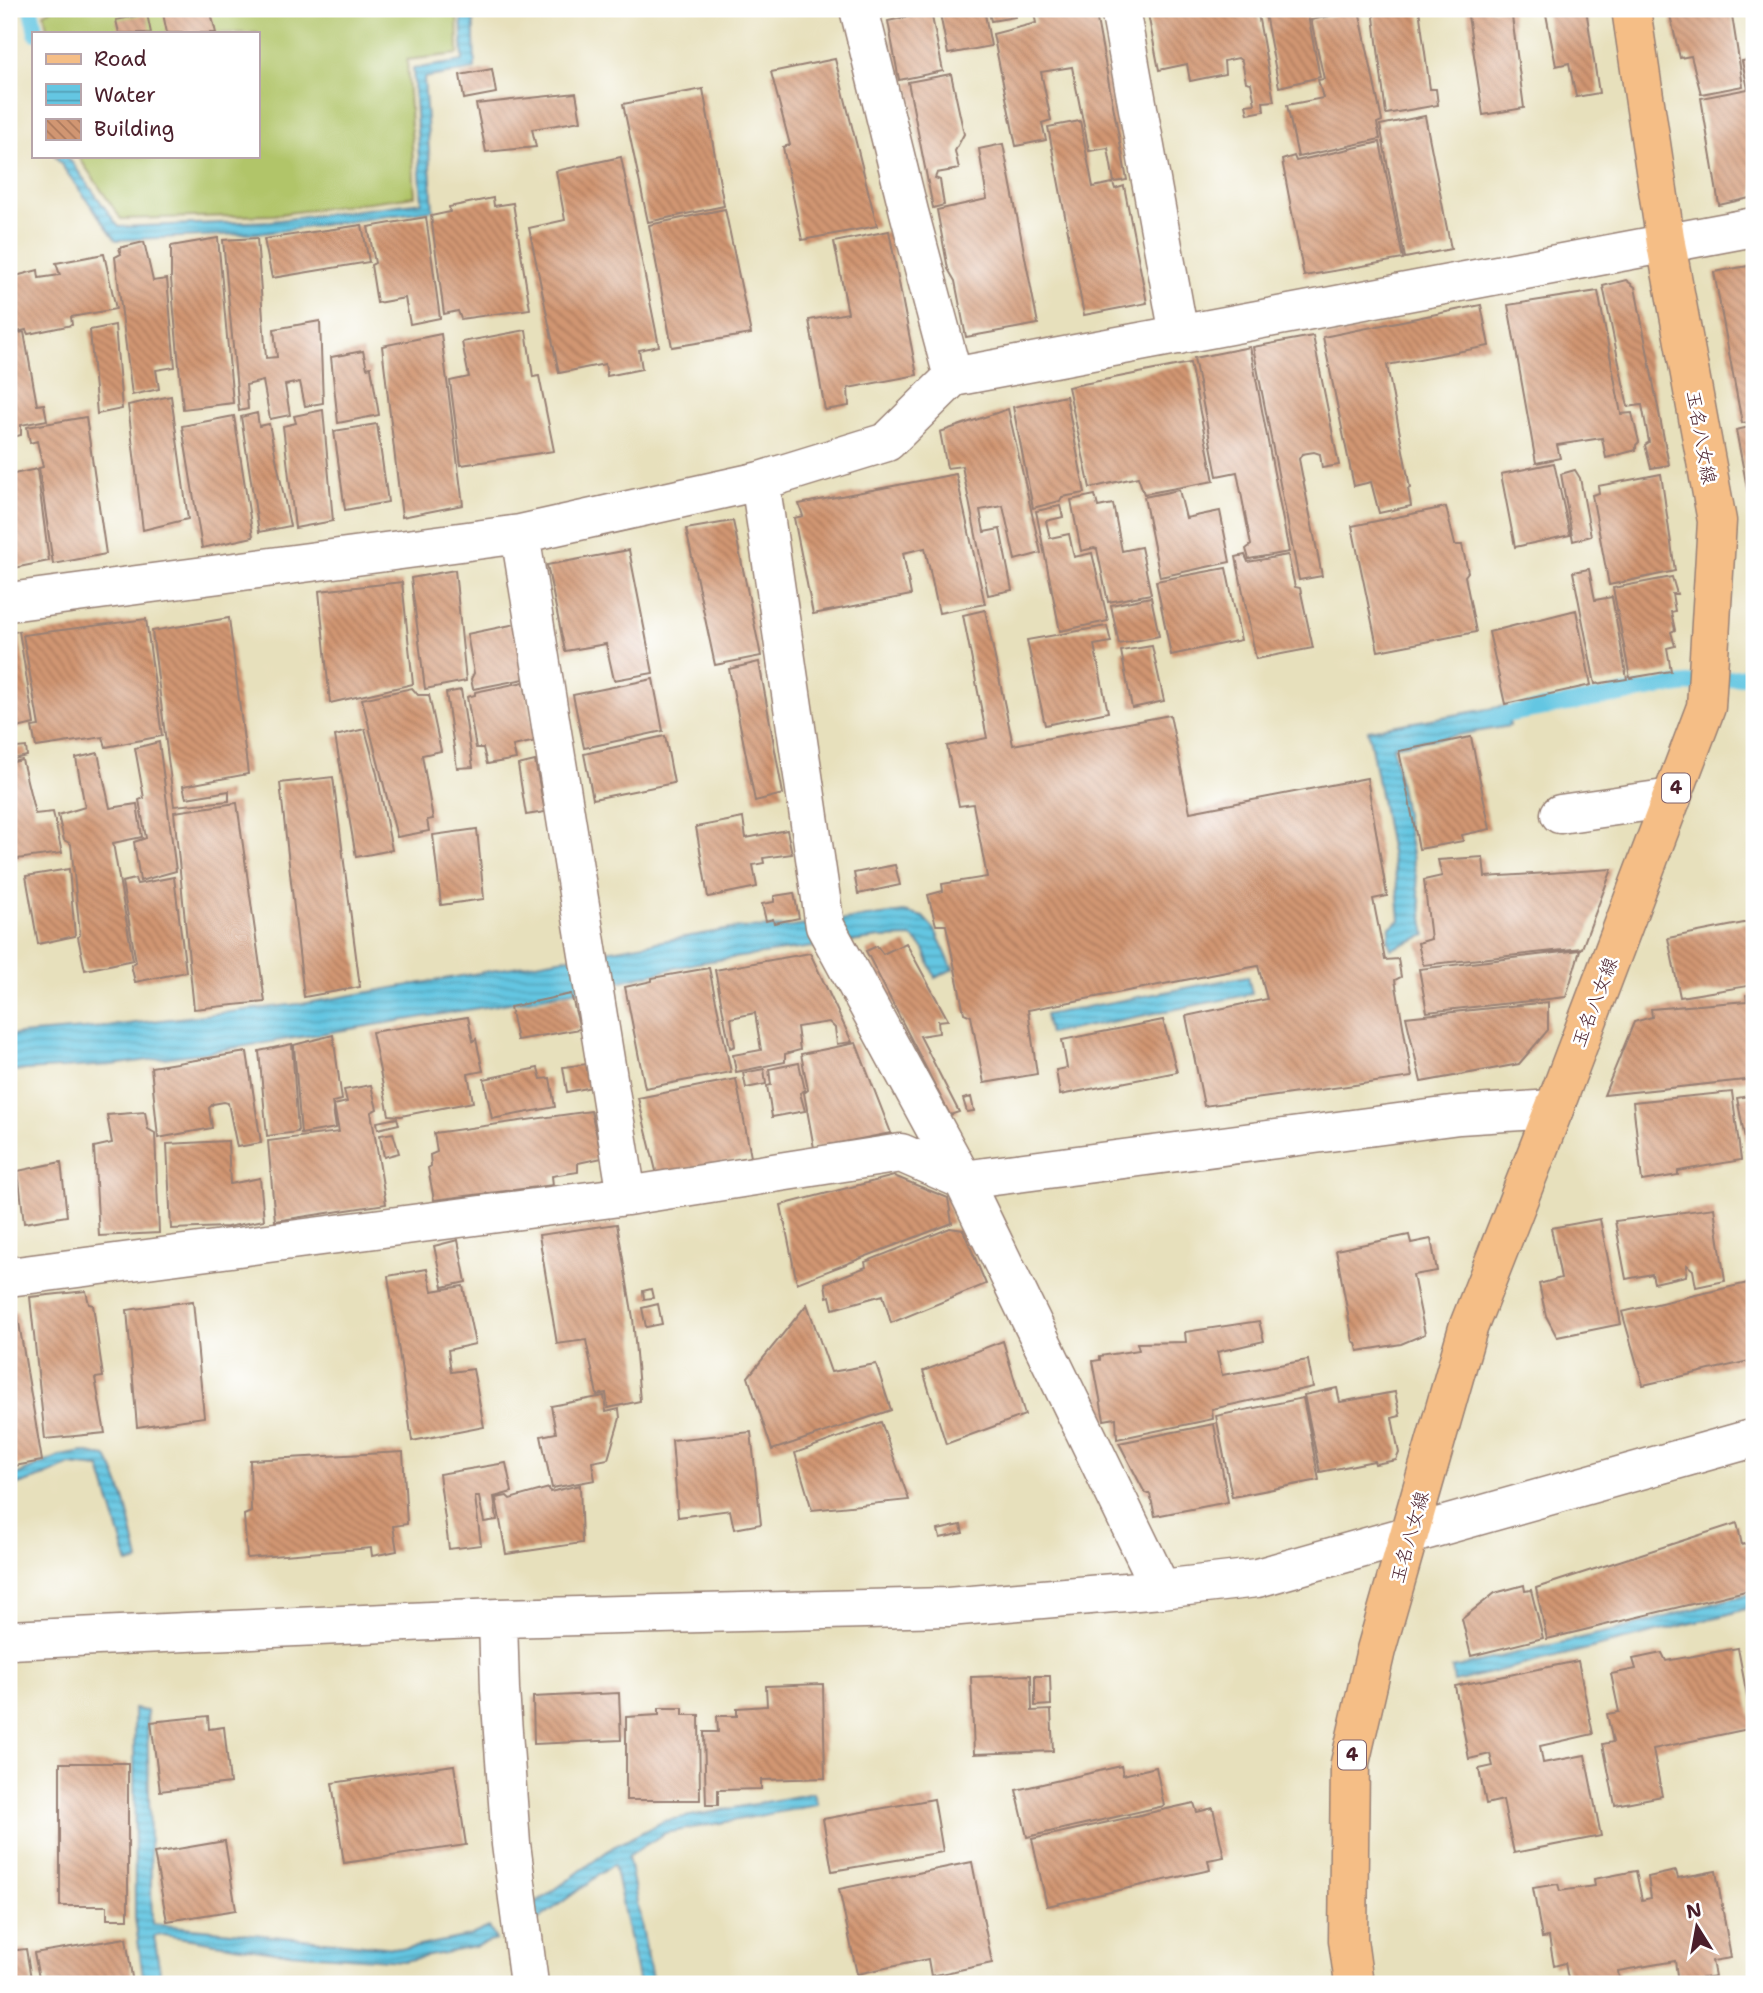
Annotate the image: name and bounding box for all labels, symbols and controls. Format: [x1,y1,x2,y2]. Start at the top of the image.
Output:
legend [32,32,259,158]
text: Road [94,45,147,73]
text: Water [94,81,156,109]
text: Building [94,115,174,143]
street label: 玉名八女線 [1681,388,1722,486]
road number: 4 [1662,774,1690,802]
street label: 玉名八女線 [1566,953,1623,1051]
street label: 玉名八女線 [1384,1488,1435,1586]
road number: 4 [1338,1740,1366,1770]
north arrow [1662,1892,1732,1962]
text: N [1684,1897,1704,1925]

